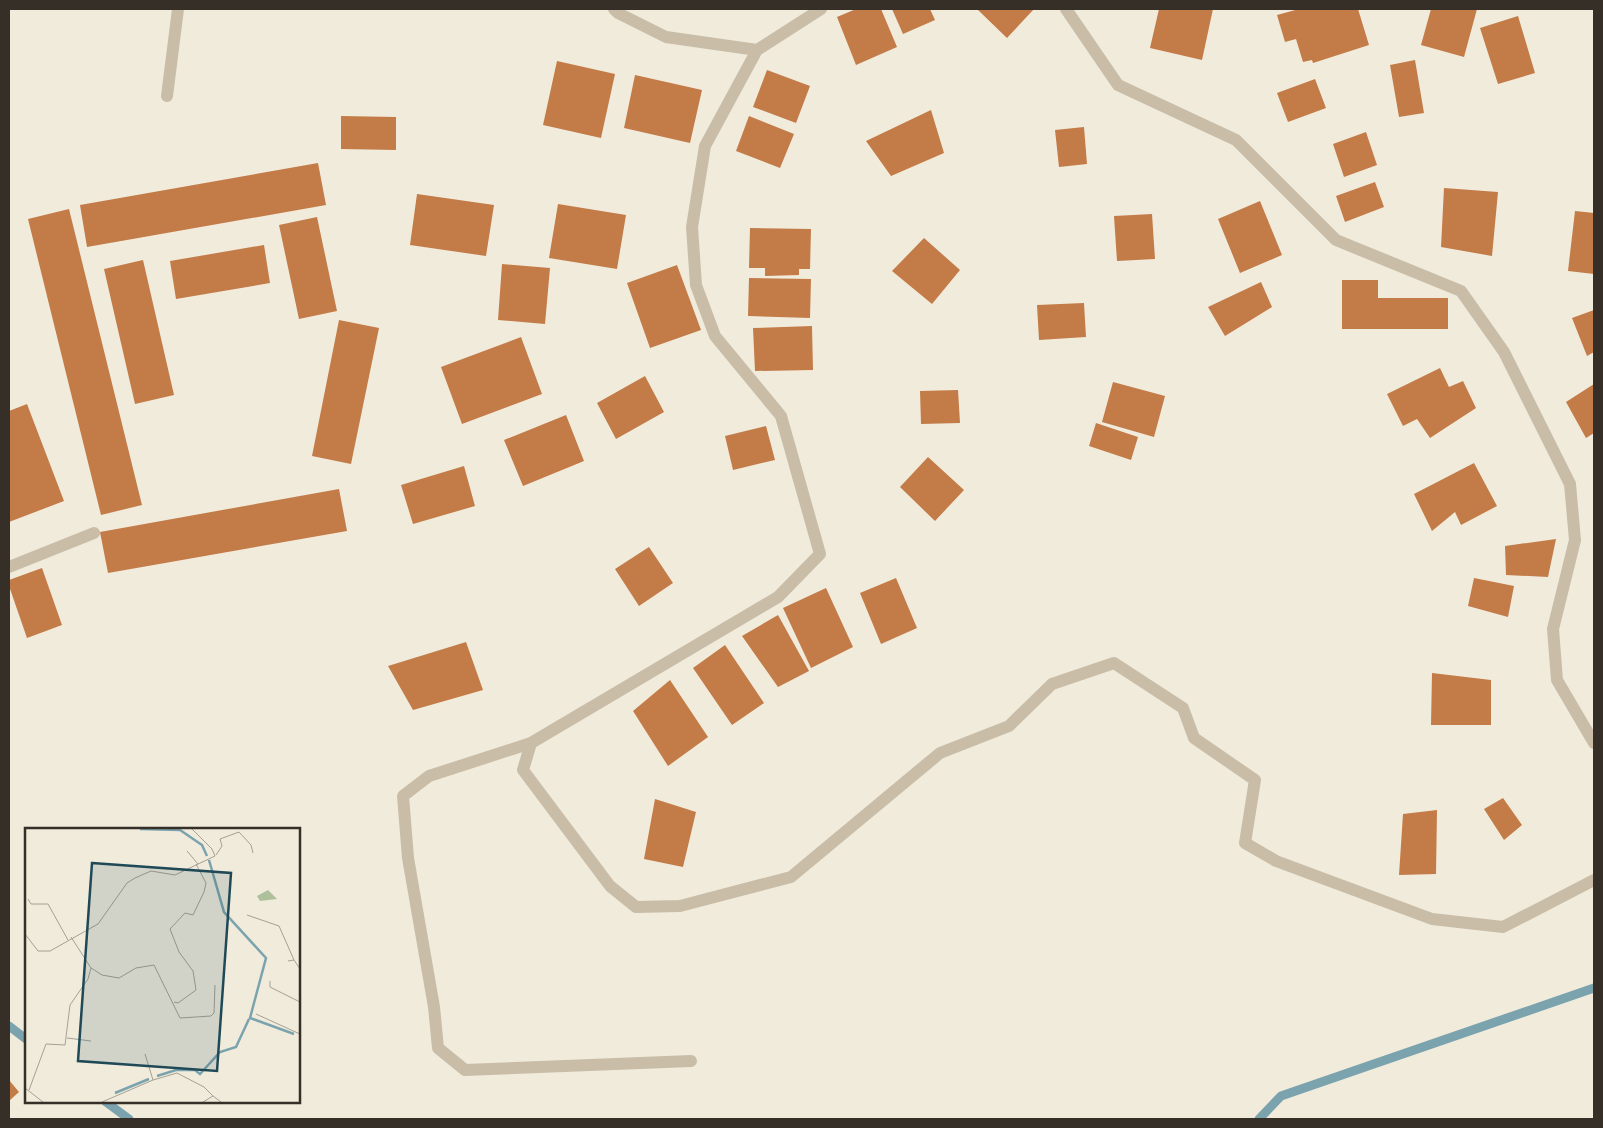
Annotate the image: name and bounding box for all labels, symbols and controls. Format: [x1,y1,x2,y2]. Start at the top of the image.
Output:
inset map [25,828,300,1103]

